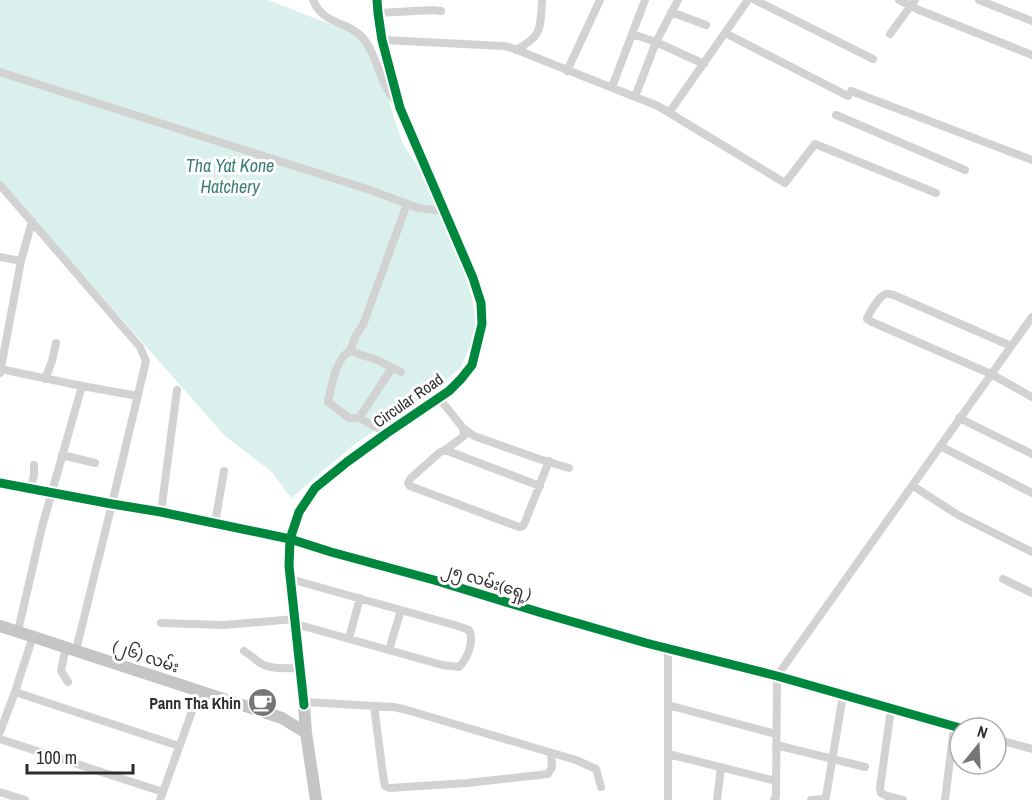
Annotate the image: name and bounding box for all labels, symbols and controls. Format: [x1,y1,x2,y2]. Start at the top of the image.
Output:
water label: Tha Yat Kone Hatchery [186,153,274,199]
street label: Circular Road [369,368,447,432]
street label: ၂၅ လမ်း(ရှေ့) [438,557,534,609]
street label: (၂၆) လမ်း [109,634,182,680]
cafe icon: Pann Tha Khin [246,687,278,719]
place label: Pann Tha Khin [149,692,241,714]
north arrow [948,716,1008,776]
text: N [975,720,991,744]
scale bar [27,737,134,775]
text: 100 m [36,745,77,770]

